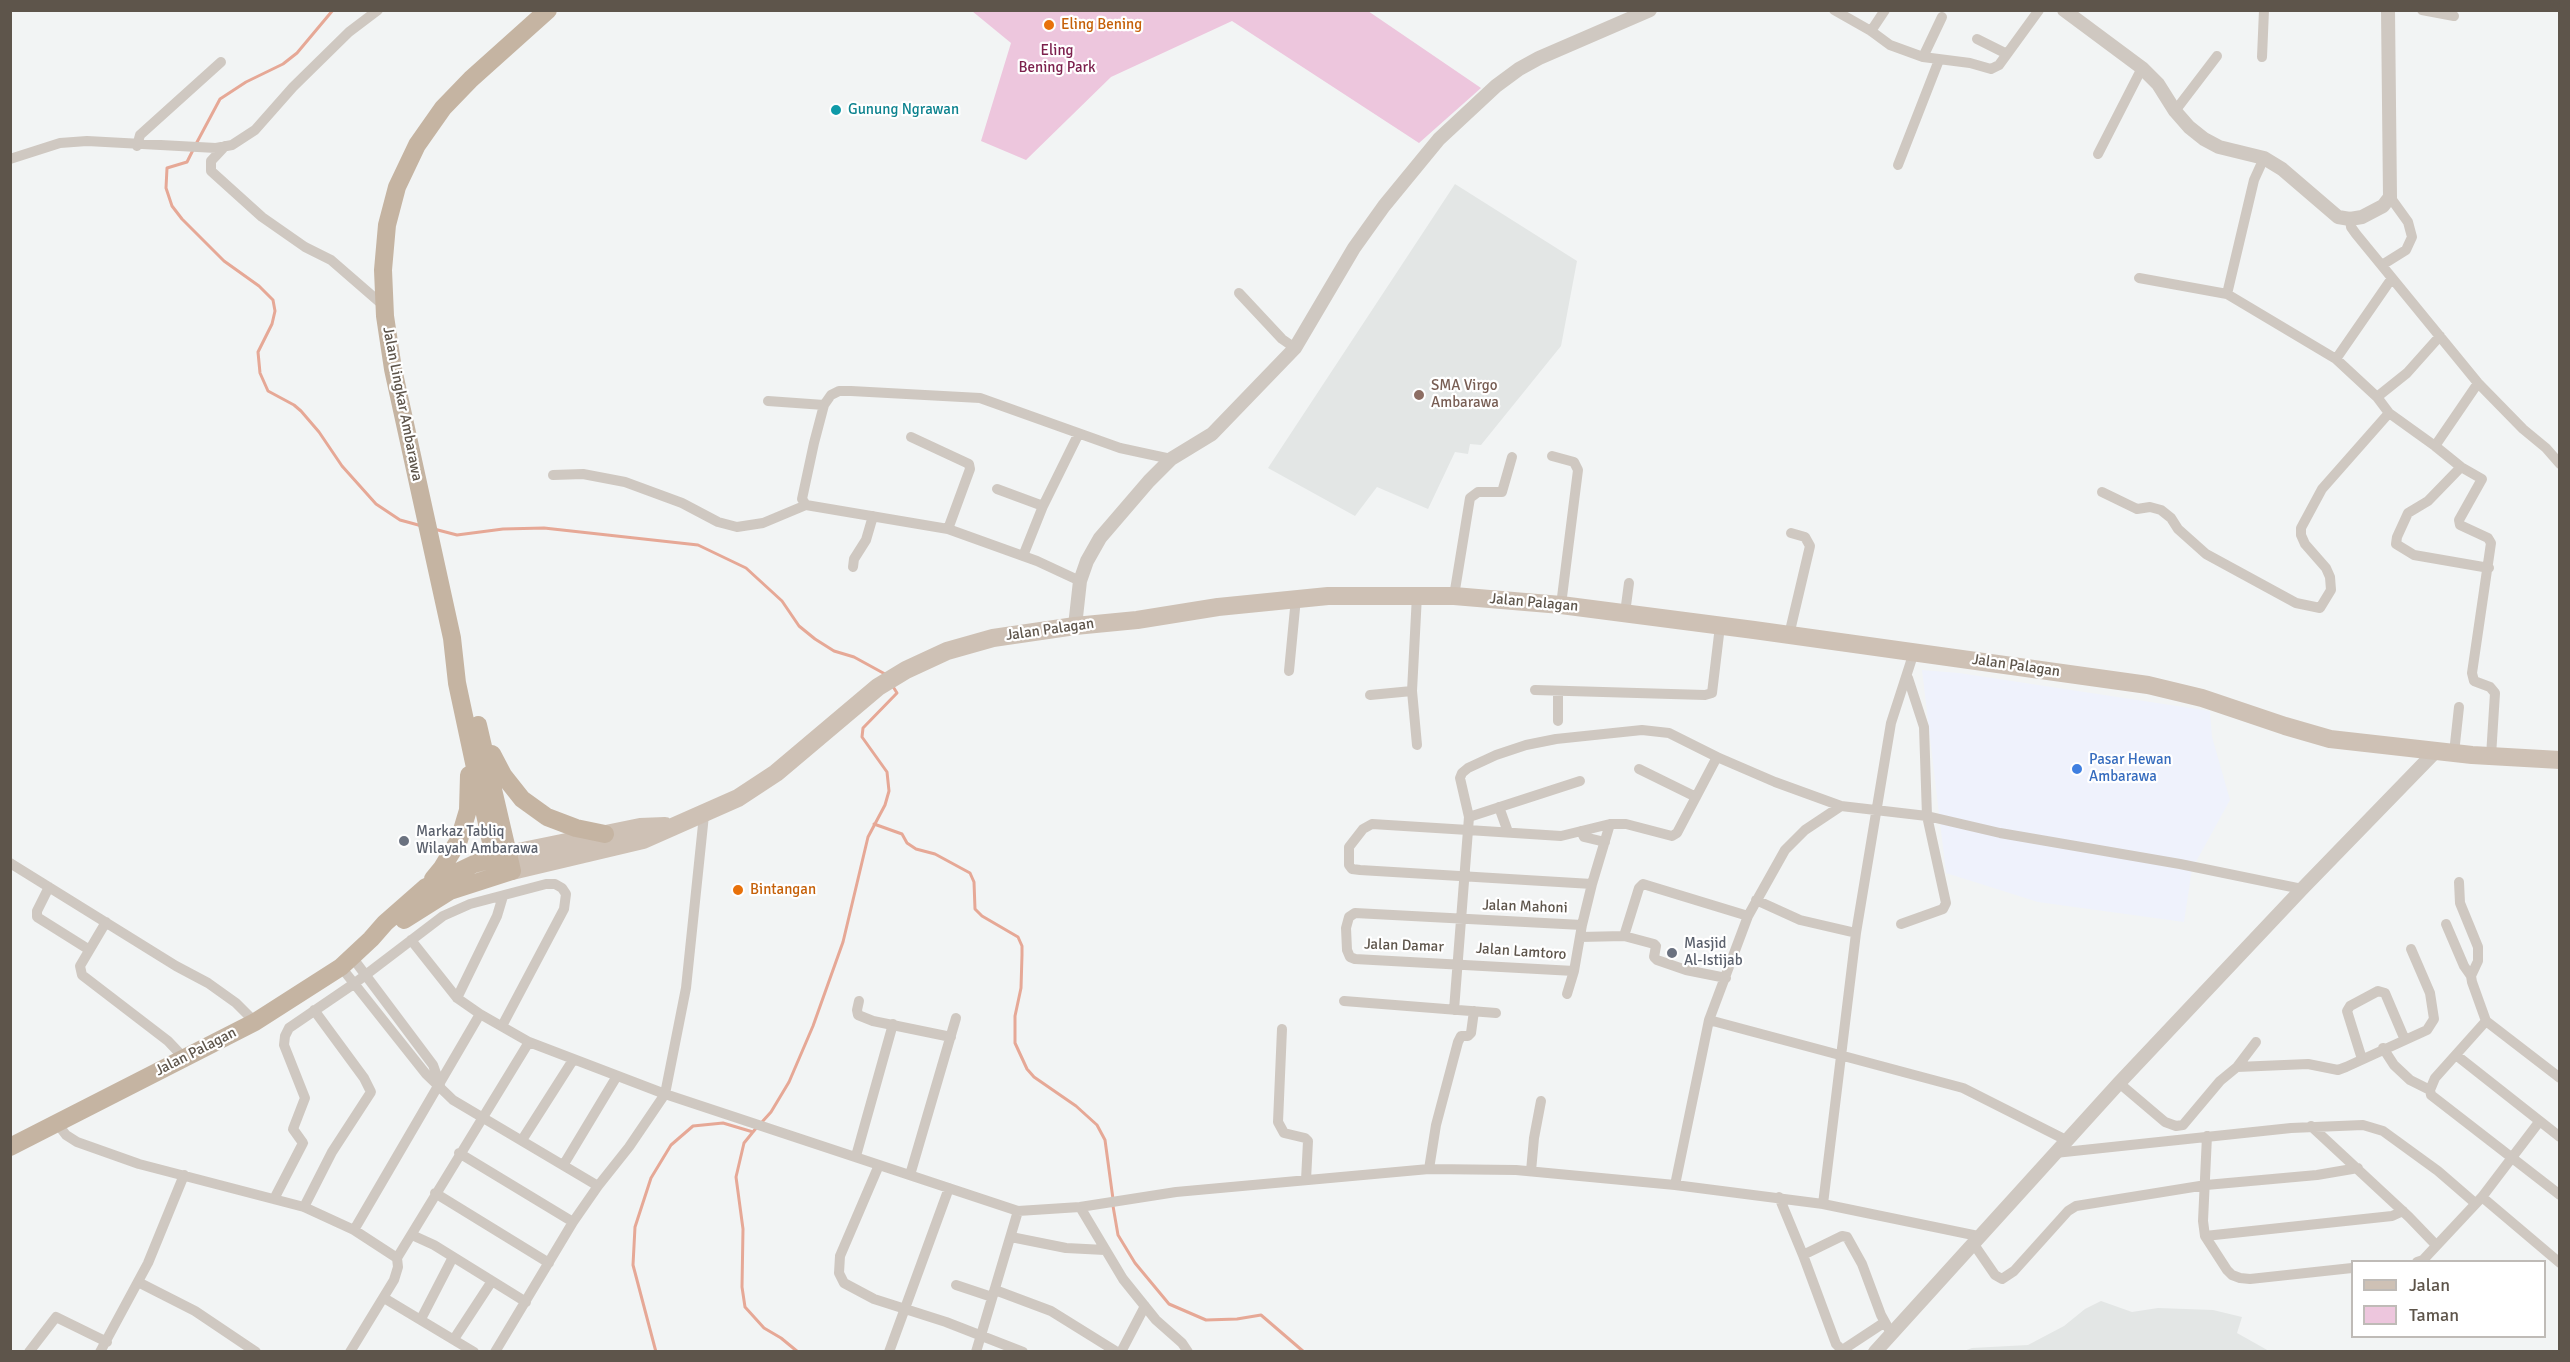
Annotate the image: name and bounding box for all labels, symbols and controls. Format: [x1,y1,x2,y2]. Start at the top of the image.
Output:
place label: Eling Bening [1061,16,1142,34]
marker: Eling Bening [1042,18,1056,32]
park label: Eling Bening Park [1018,42,1096,77]
place label: Gunung Ngrawan [848,101,959,119]
marker: Gunung Ngrawan [829,103,843,117]
street label: Jalan Lingkar Ambarawa [378,325,426,483]
place label: SMA Virgo Ambarawa [1431,377,1499,412]
marker: SMA Virgo Ambarawa [1412,388,1426,402]
street label: Jalan Palagan [1489,590,1579,616]
street label: Jalan Palagan [1005,615,1095,645]
street label: Jalan Palagan [1971,651,2061,681]
place label: Pasar Hewan Ambarawa [2089,751,2172,786]
marker: Pasar Hewan Ambarawa [2070,762,2084,776]
place label: Markaz Tabliq Wilayah Ambarawa [416,823,538,858]
marker: Markaz Tabliq Wilayah Ambarawa [397,834,411,848]
place label: Bintangan [750,881,816,899]
marker: Bintangan [731,883,745,897]
street label: Jalan Mahoni [1482,897,1568,917]
place label: Masjid Al-Istijab [1684,935,1743,970]
street label: Jalan Damar [1364,936,1444,956]
street label: Jalan Lamtoro [1475,940,1567,964]
marker: Masjid Al-Istijab [1665,946,1679,960]
street label: Jalan Palagan [152,1024,240,1080]
legend [2351,1260,2546,1338]
text: Jalan [2409,1274,2450,1296]
text: Taman [2409,1304,2459,1326]

